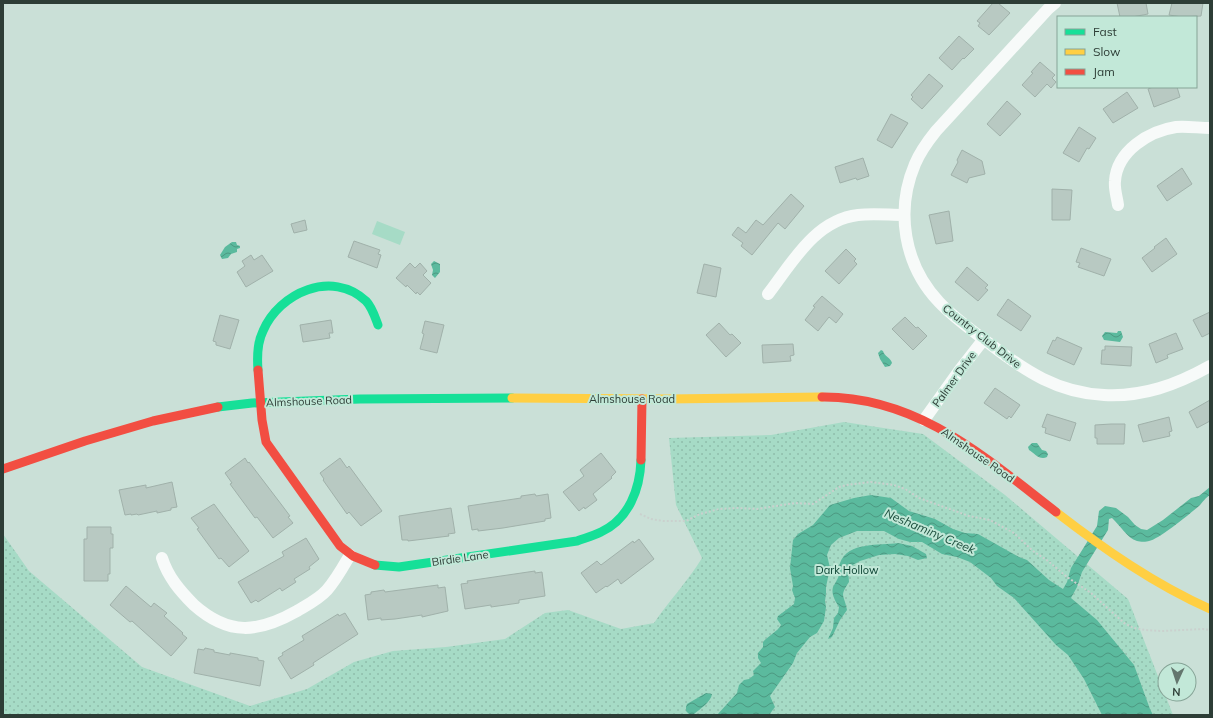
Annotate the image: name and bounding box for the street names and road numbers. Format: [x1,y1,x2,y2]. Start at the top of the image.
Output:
street label: Country Club Drive [940,301,1024,371]
street label: Palmer Drive [929,349,979,409]
street label: Almshouse Road [589,392,675,406]
street label: Almshouse Road [266,393,352,409]
street label: Almshouse Road [939,425,1017,485]
street label: Birdie Lane [431,547,489,569]

